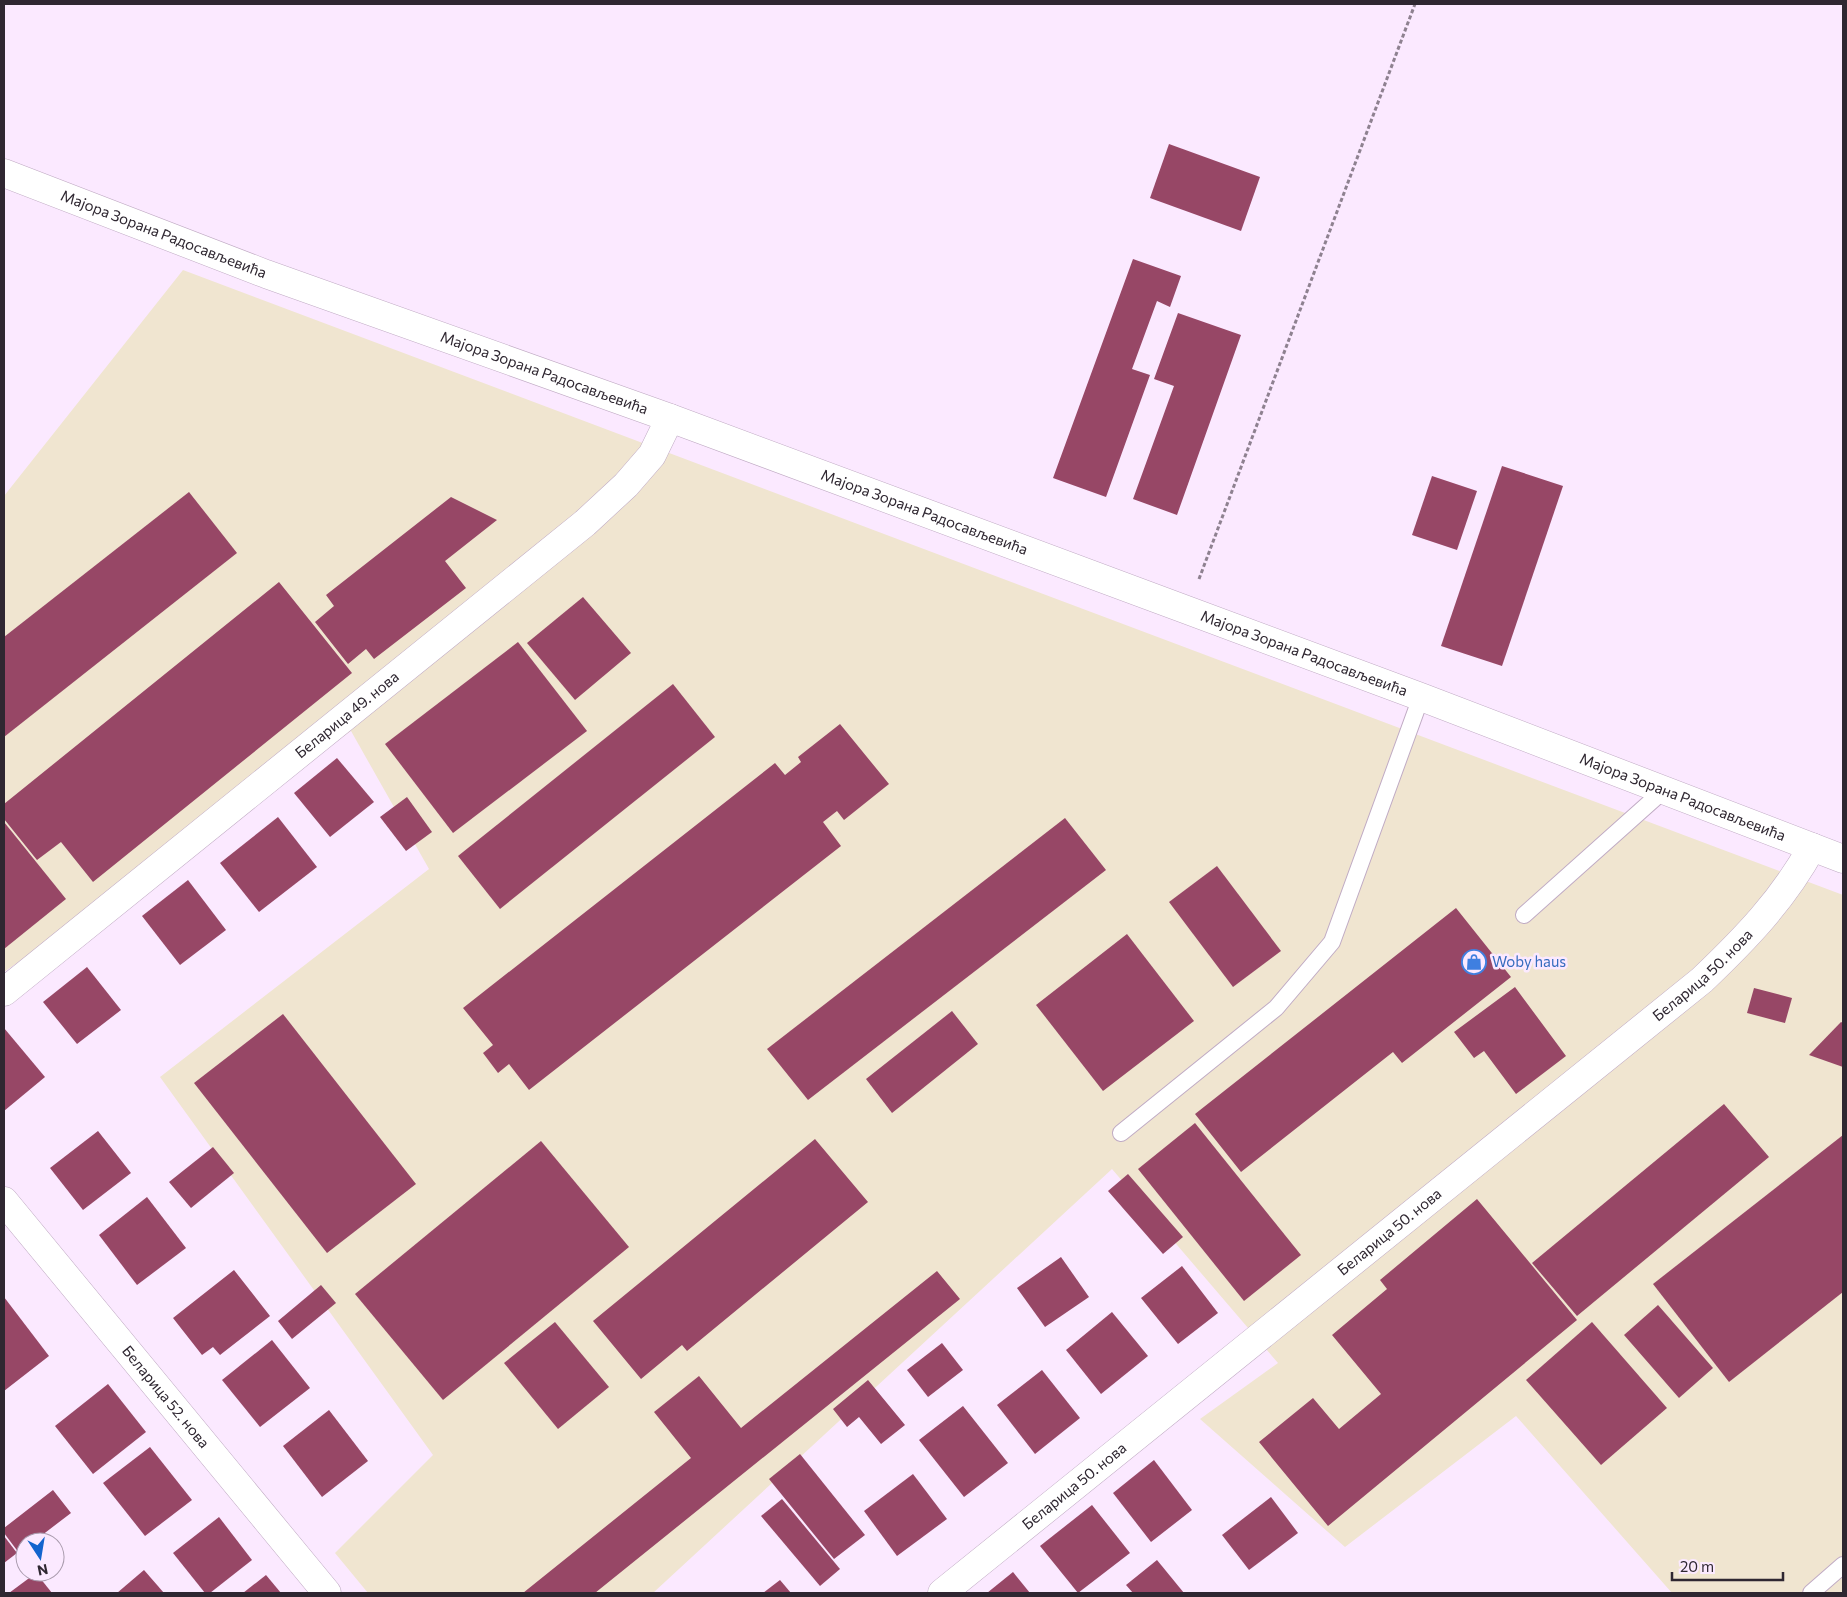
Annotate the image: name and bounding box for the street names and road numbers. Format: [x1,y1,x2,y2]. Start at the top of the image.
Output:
street label: Мајора Зорана Радосављевића [58,186,269,281]
street label: Мајора Зорана Радосављевића [438,327,651,417]
street label: Мајора Зорана Радосављевића [819,465,1031,558]
street label: Мајора Зорана Радосављевића [1198,606,1410,699]
street label: Беларица 49. нова [291,667,402,761]
street label: Мајора Зорана Радосављевића [1577,749,1788,844]
street label: Беларица 50. нова [1649,925,1756,1024]
street label: Беларица 50. нова [1333,1184,1445,1279]
street label: Беларица 52. нова [119,1342,214,1451]
street label: Беларица 50. нова [1018,1438,1129,1533]

